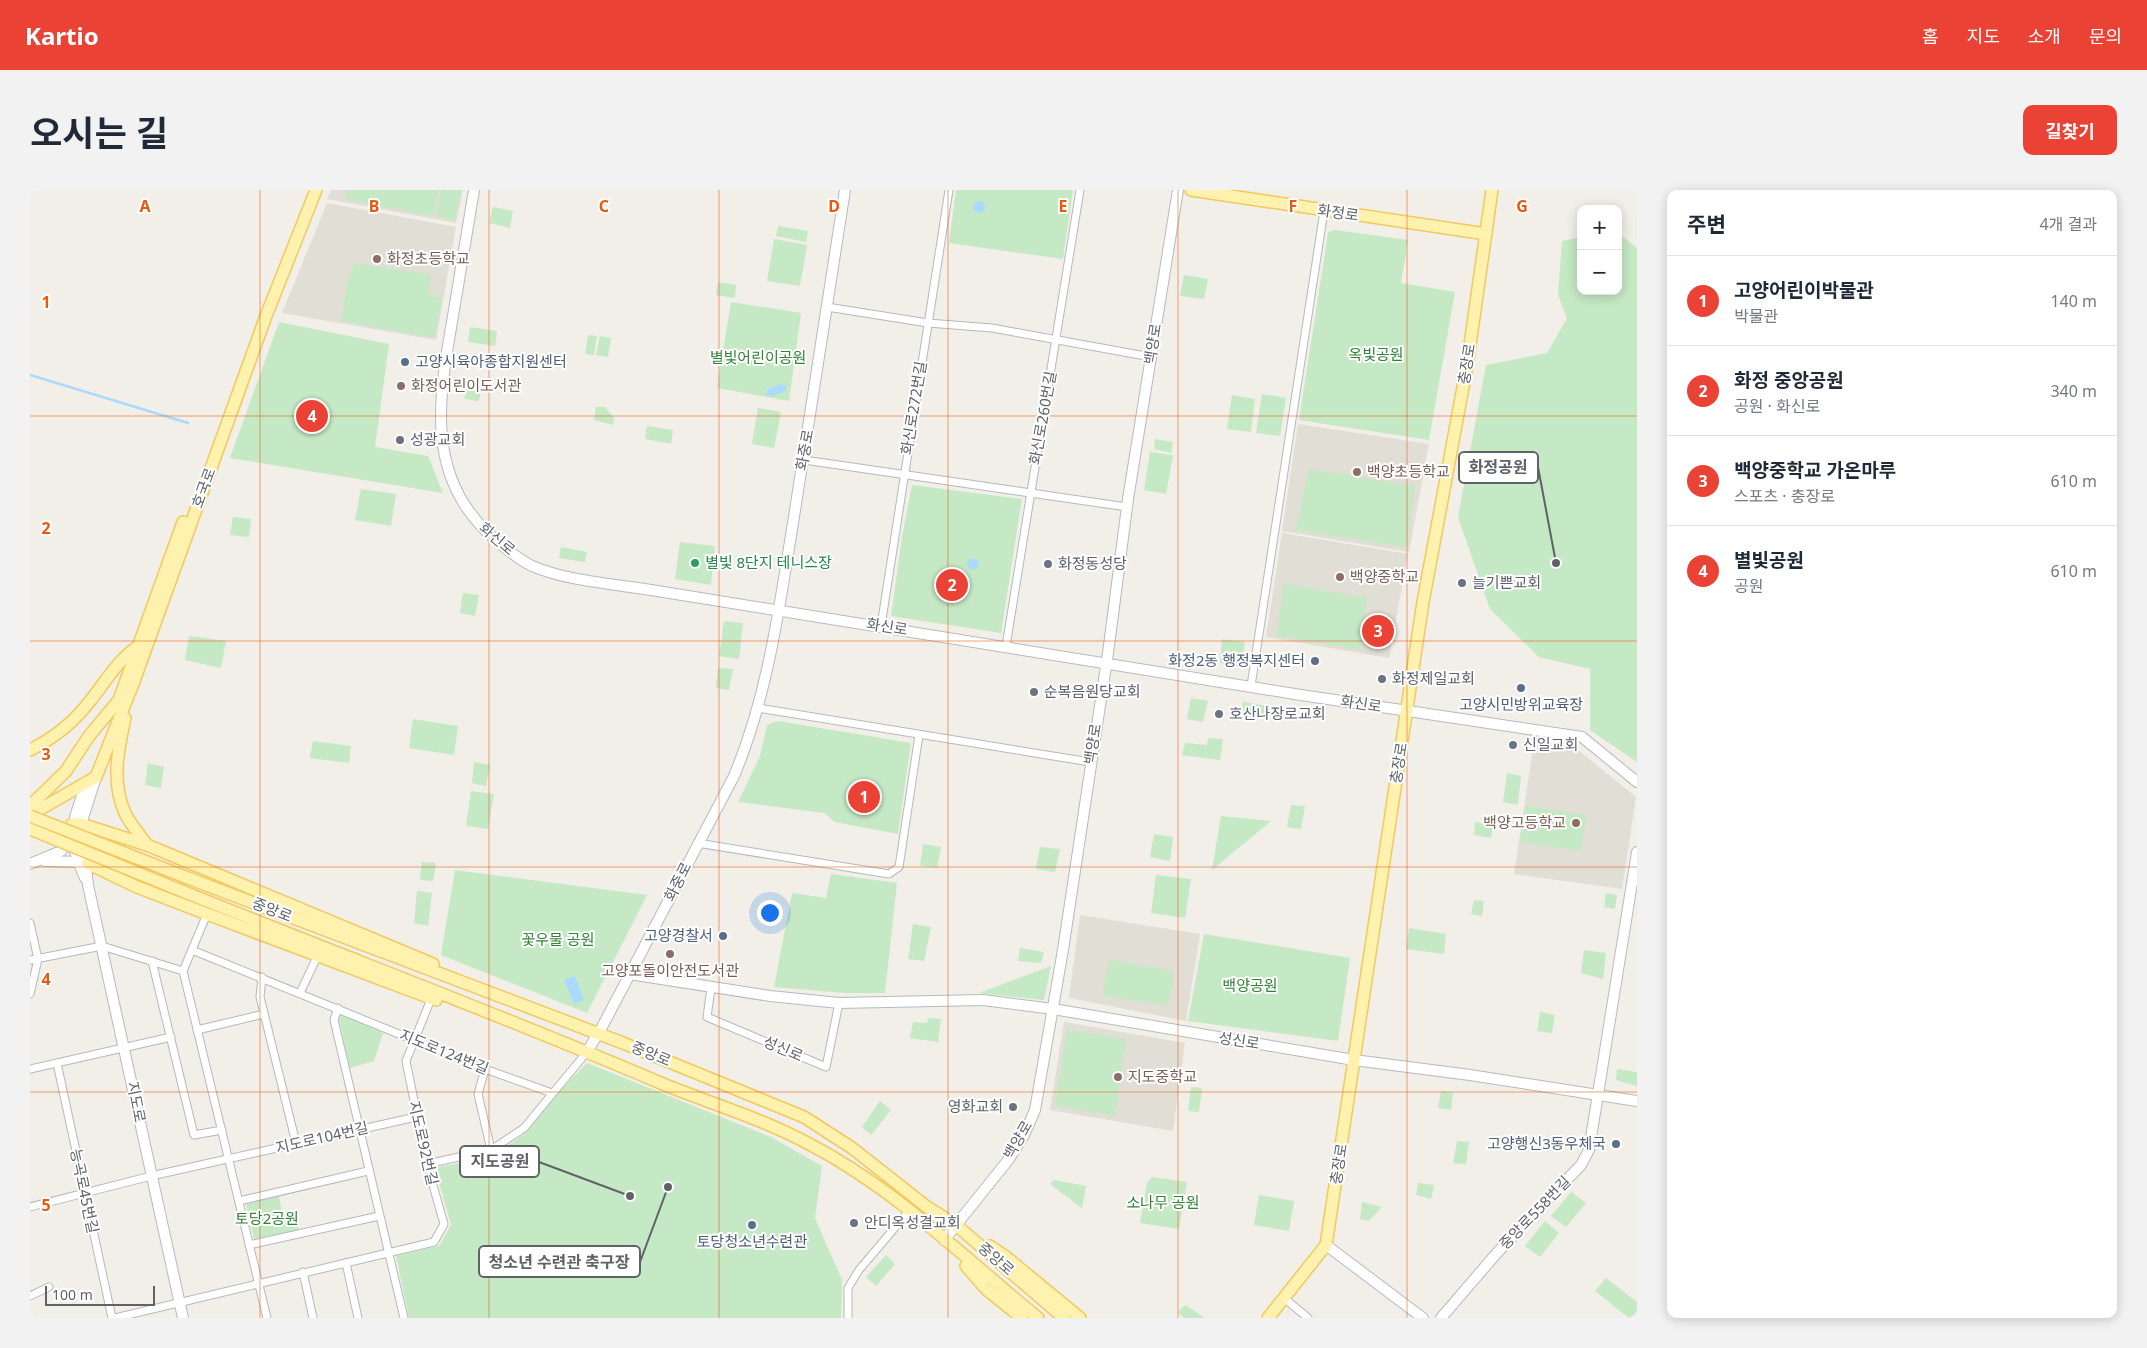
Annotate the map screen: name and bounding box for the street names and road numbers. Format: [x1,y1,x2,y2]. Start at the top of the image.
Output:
street label: 화정로 [1316,199,1360,225]
street label: 백양로 [1139,322,1165,366]
street label: 충장로 [1453,342,1479,386]
street label: 화신로272번길 [896,359,930,456]
street label: 화신로260번길 [1024,369,1060,466]
street label: 화중로 [791,428,817,472]
street label: 호국로 [187,465,220,511]
street label: 화신로 [475,517,520,559]
street label: 화신로 [865,613,909,639]
street label: 화신로 [1339,690,1383,716]
street label: 백양로 [1079,722,1105,766]
street label: 충장로 [1385,741,1411,785]
street label: 화중로 [659,859,695,905]
street label: 중앙로 [249,892,295,926]
street label: 지도로124번길 [397,1024,492,1078]
street label: 성신로 [1217,1027,1261,1053]
street label: 성신로 [760,1031,806,1065]
street label: 중앙로 [628,1036,674,1070]
street label: 지도로 [123,1080,151,1124]
street label: 지도로92번길 [405,1099,443,1187]
street label: 지도로104번길 [273,1117,370,1157]
street label: 백양로 [998,1117,1036,1162]
street label: 충장로 [1325,1142,1351,1186]
street label: 능곡로45번길 [66,1147,104,1235]
street label: 중앙로558번길 [1494,1171,1574,1253]
street label: 중앙로 [974,1237,1019,1279]

